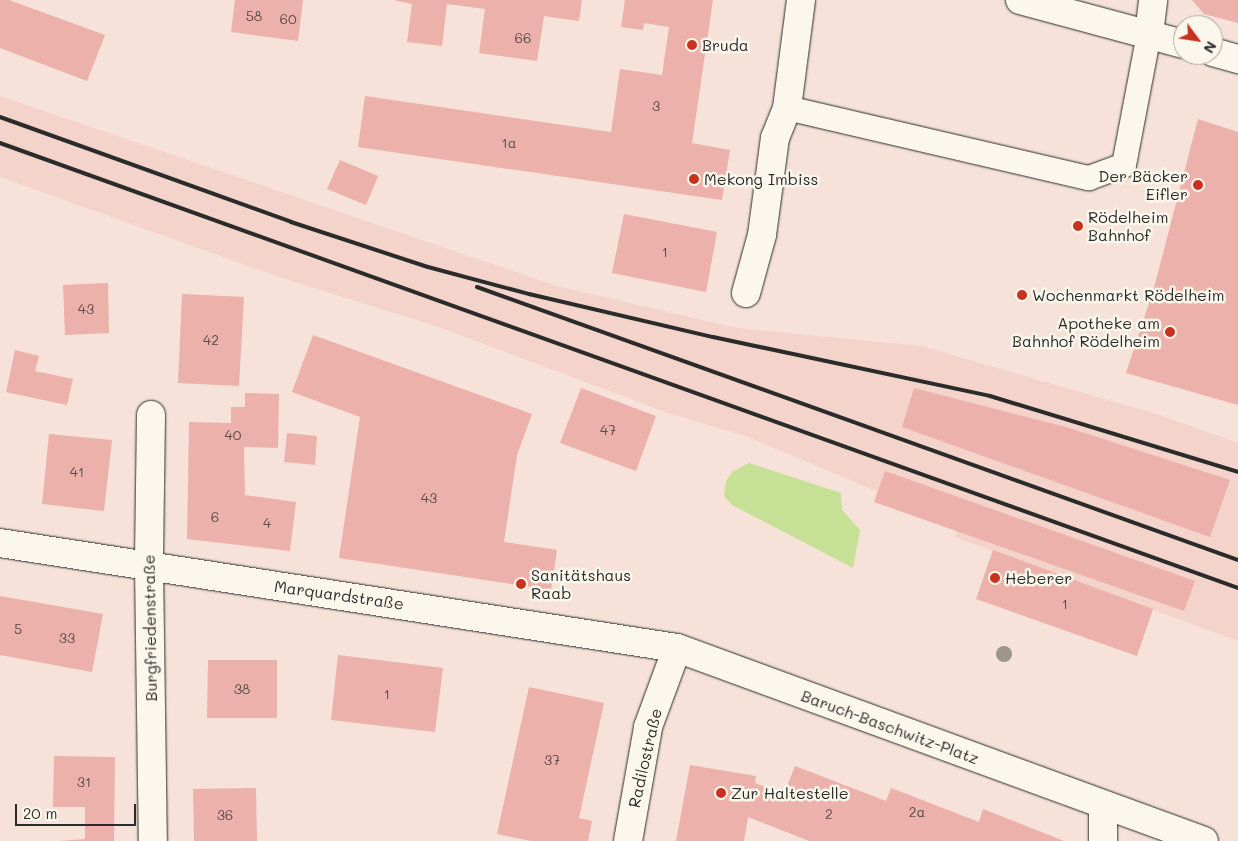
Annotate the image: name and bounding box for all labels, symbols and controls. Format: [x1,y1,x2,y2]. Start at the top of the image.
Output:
house number: 58 [246,8,262,24]
house number: 60 [279,11,297,27]
north arrow [1173,15,1223,65]
house number: 66 [515,30,531,46]
place label: Bruda [702,35,749,55]
text: N [1200,38,1221,57]
marker: Bruda [686,39,698,51]
house number: 3 [652,98,660,114]
house number: 1a [502,135,516,151]
place label: Der Bäcker Eifler [1098,166,1188,204]
place label: Mekong Imbiss [704,169,818,189]
marker: Mekong Imbiss [688,173,700,185]
marker: Der Bäcker Eifler [1192,179,1204,191]
place label: Rödelheim Bahnhof [1088,207,1168,245]
marker: Rödelheim Bahnhof [1072,220,1084,232]
house number: 1 [662,244,668,260]
place label: Wochenmarkt Rödelheim [1032,285,1225,305]
marker: Wochenmarkt Rödelheim [1016,289,1028,301]
house number: 43 [78,301,94,317]
place label: Apotheke am Bahnhof Rödelheim [1012,313,1160,351]
marker: Apotheke am Bahnhof Rödelheim [1164,326,1176,338]
house number: 42 [203,332,219,348]
house number: 47 [600,422,616,438]
house number: 40 [225,427,241,443]
house number: 41 [70,464,84,480]
house number: 43 [421,490,437,506]
house number: 6 [211,509,219,525]
house number: 4 [263,515,271,531]
street label: Burgfriedenstraße [139,554,161,702]
place label: Sanitätshaus Raab [531,565,631,603]
place label: Heberer [1005,568,1072,588]
marker: Heberer [989,572,1001,584]
street label: Marquardstraße [273,576,405,614]
marker: Sanitätshaus Raab [515,578,527,590]
house number: 1 [1062,596,1068,612]
house number: 5 [14,621,22,637]
house number: 33 [59,630,75,646]
house number: 38 [234,681,250,697]
house number: 1 [384,686,390,702]
street label: Baruch-Baschwitz-Platz [799,686,981,768]
street label: Radilostraße [624,706,666,810]
house number: 37 [544,752,560,768]
house number: 31 [77,774,91,790]
place label: Zur Haltestelle [731,783,849,803]
marker: Zur Haltestelle [715,787,727,799]
scale bar [18,794,139,826]
text: 20 m [23,803,57,823]
house number: 2a [909,804,925,820]
house number: 2 [825,806,833,822]
house number: 36 [217,807,233,823]

